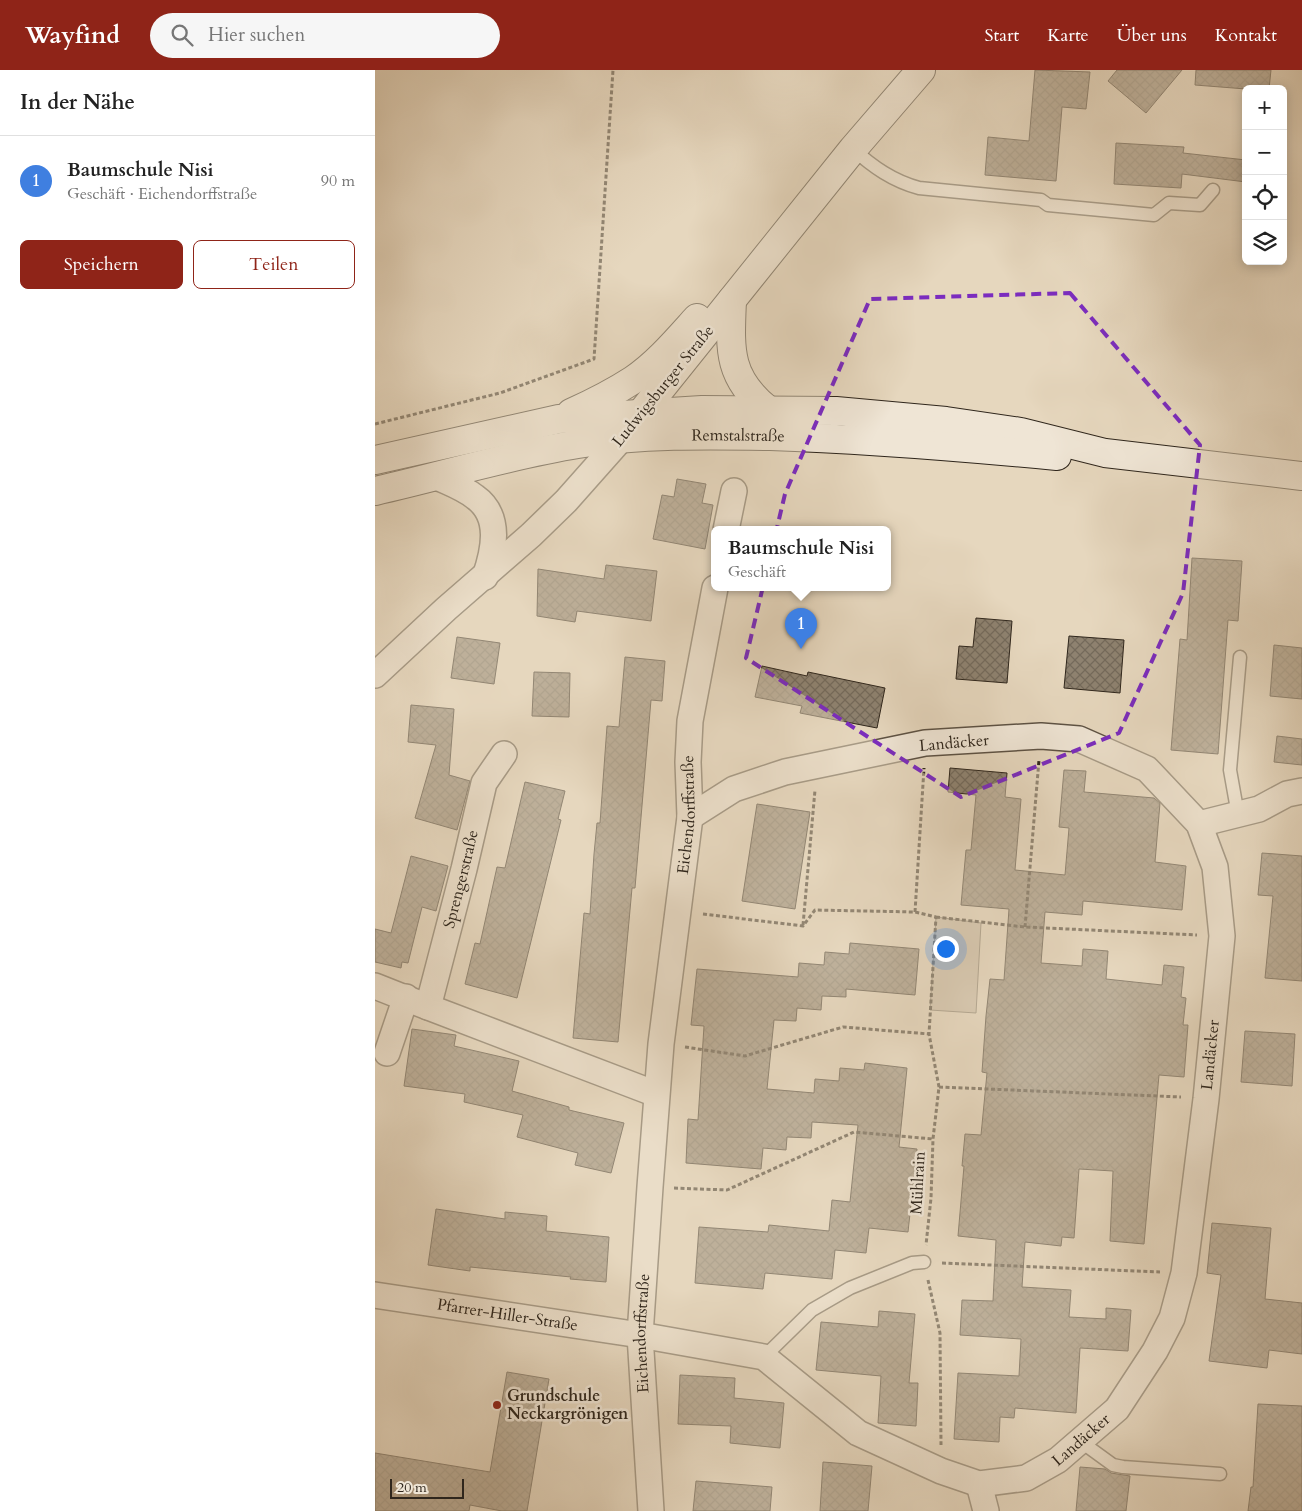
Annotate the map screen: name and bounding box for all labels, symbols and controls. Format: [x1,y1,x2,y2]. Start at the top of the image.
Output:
search box [150,13,500,58]
text: Wayfind [25,19,120,52]
icon: search [168,21,196,49]
text: Hier suchen [208,22,305,48]
text: Start [984,23,1019,48]
text: Karte [1047,23,1089,48]
text: Über uns [1117,23,1187,48]
text: Kontakt [1215,23,1277,48]
map controls [1242,85,1287,265]
button: + [1242,85,1287,130]
text: In der Nähe [20,88,135,117]
button: − [1242,130,1287,175]
text: Baumschule Nisi [67,157,214,183]
text: 1 [32,170,40,192]
text: 90 m [321,170,355,192]
button: locate [1242,175,1287,220]
text: Geschäft · Eichendorffstraße [67,183,257,205]
button: layers [1242,220,1287,265]
button: Speichern [20,240,183,289]
button: Teilen [193,240,355,289]
street label: Ludwigsburger Straße [607,320,719,452]
street label: Remstalstraße [691,424,785,447]
popup [711,526,891,591]
text: Baumschule Nisi [728,535,874,561]
text: Geschäft [728,561,786,583]
pin: 1 [785,608,817,649]
street label: Landäcker [918,729,990,757]
street label: Eichendorffstraße [672,755,701,876]
street label: Sprengerstraße [438,828,484,931]
your location [933,936,959,962]
street label: Landäcker [1196,1019,1225,1091]
street label: Mühlrain [905,1151,931,1215]
street label: Eichendorffstraße [629,1273,655,1394]
street label: Pfarrer-Hiller-Straße [436,1294,579,1336]
place label: Grundschule Neckargrönigen [507,1385,629,1425]
marker: Grundschule Neckargrönigen [491,1399,503,1411]
street label: Landäcker [1047,1409,1115,1471]
scale bar [390,1476,464,1499]
text: 20 m [397,1478,427,1497]

